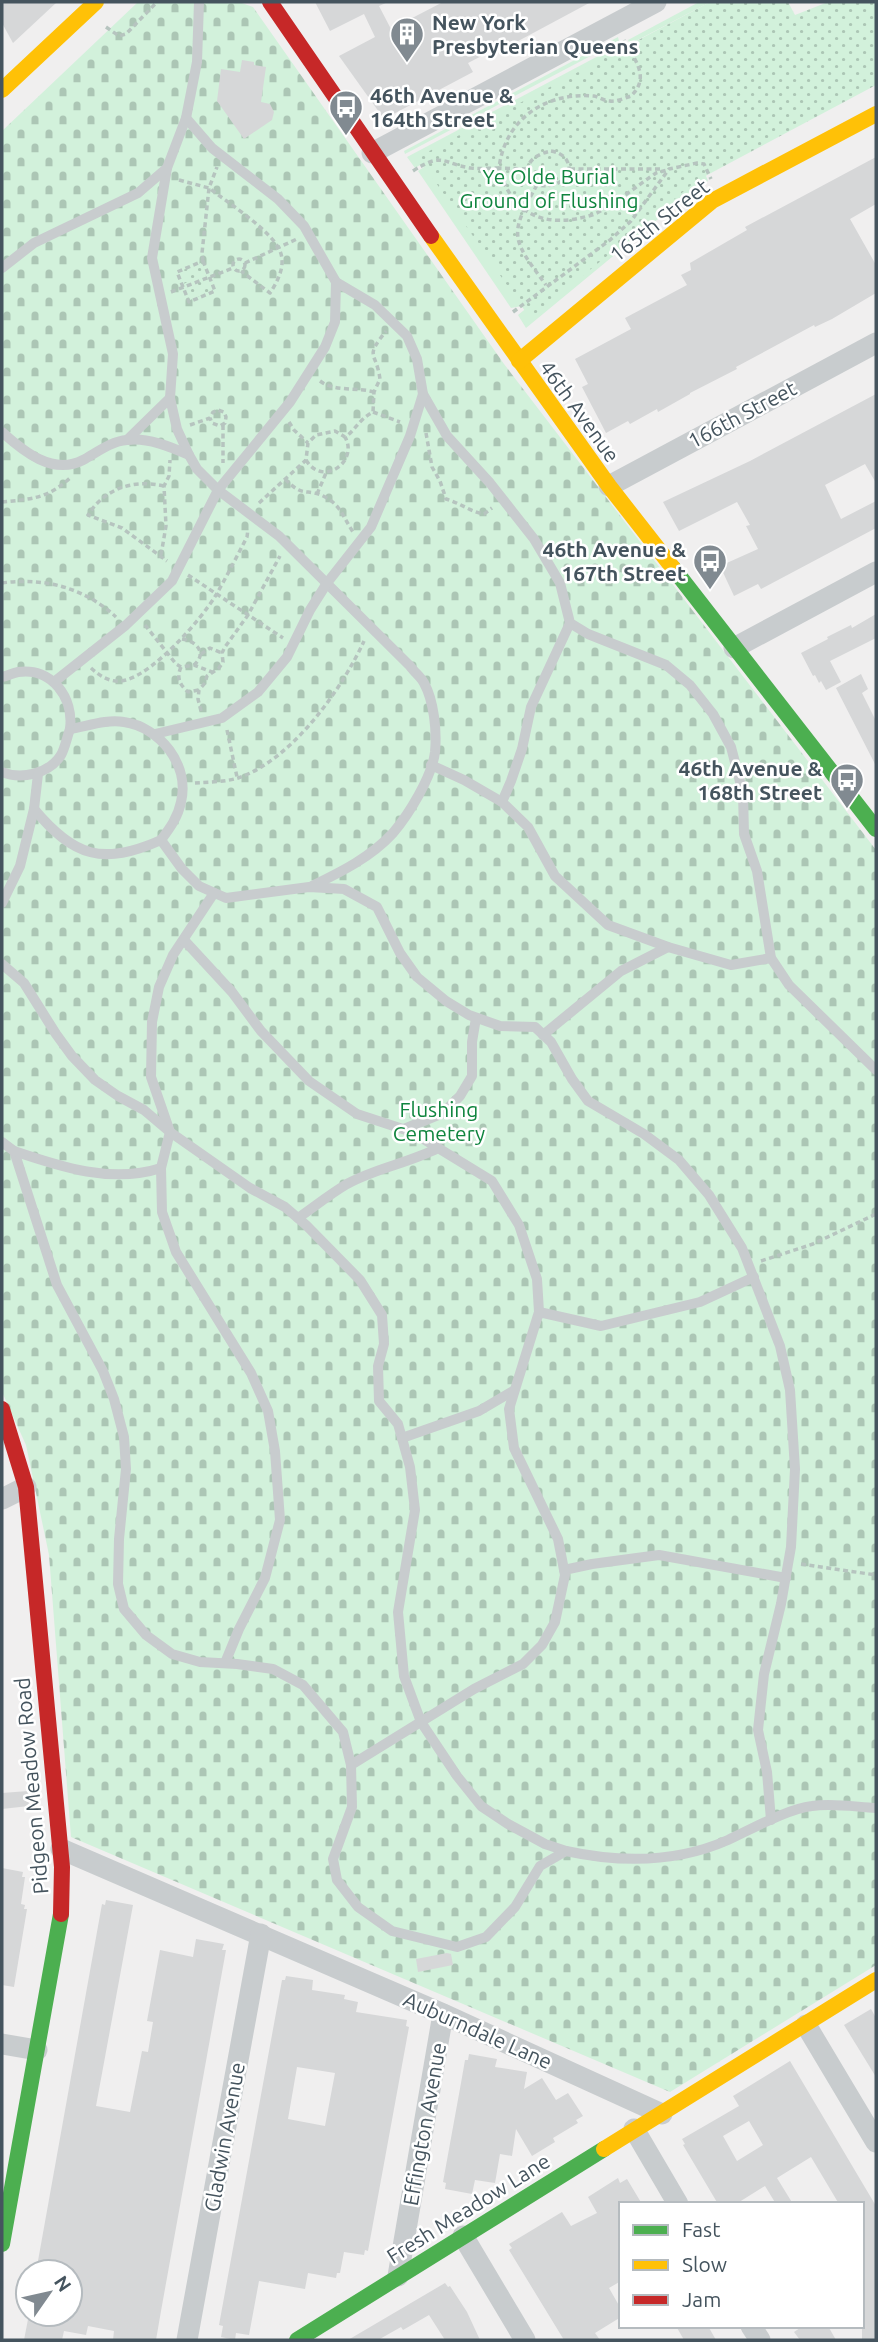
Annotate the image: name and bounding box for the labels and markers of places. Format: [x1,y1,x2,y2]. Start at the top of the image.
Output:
place label: New York Presbyterian Queens [432,10,639,58]
building icon: New York Presbyterian Queens [388,15,426,64]
place label: 46th Avenue & 164th Street [370,83,514,131]
bus stop icon: 46th Avenue & 164th Street [327,88,365,137]
place label: 46th Avenue & 167th Street [543,537,686,585]
bus stop icon: 46th Avenue & 167th Street [691,542,729,591]
place label: 46th Avenue & 168th Street [679,756,822,804]
bus stop icon: 46th Avenue & 168th Street [828,761,866,810]

